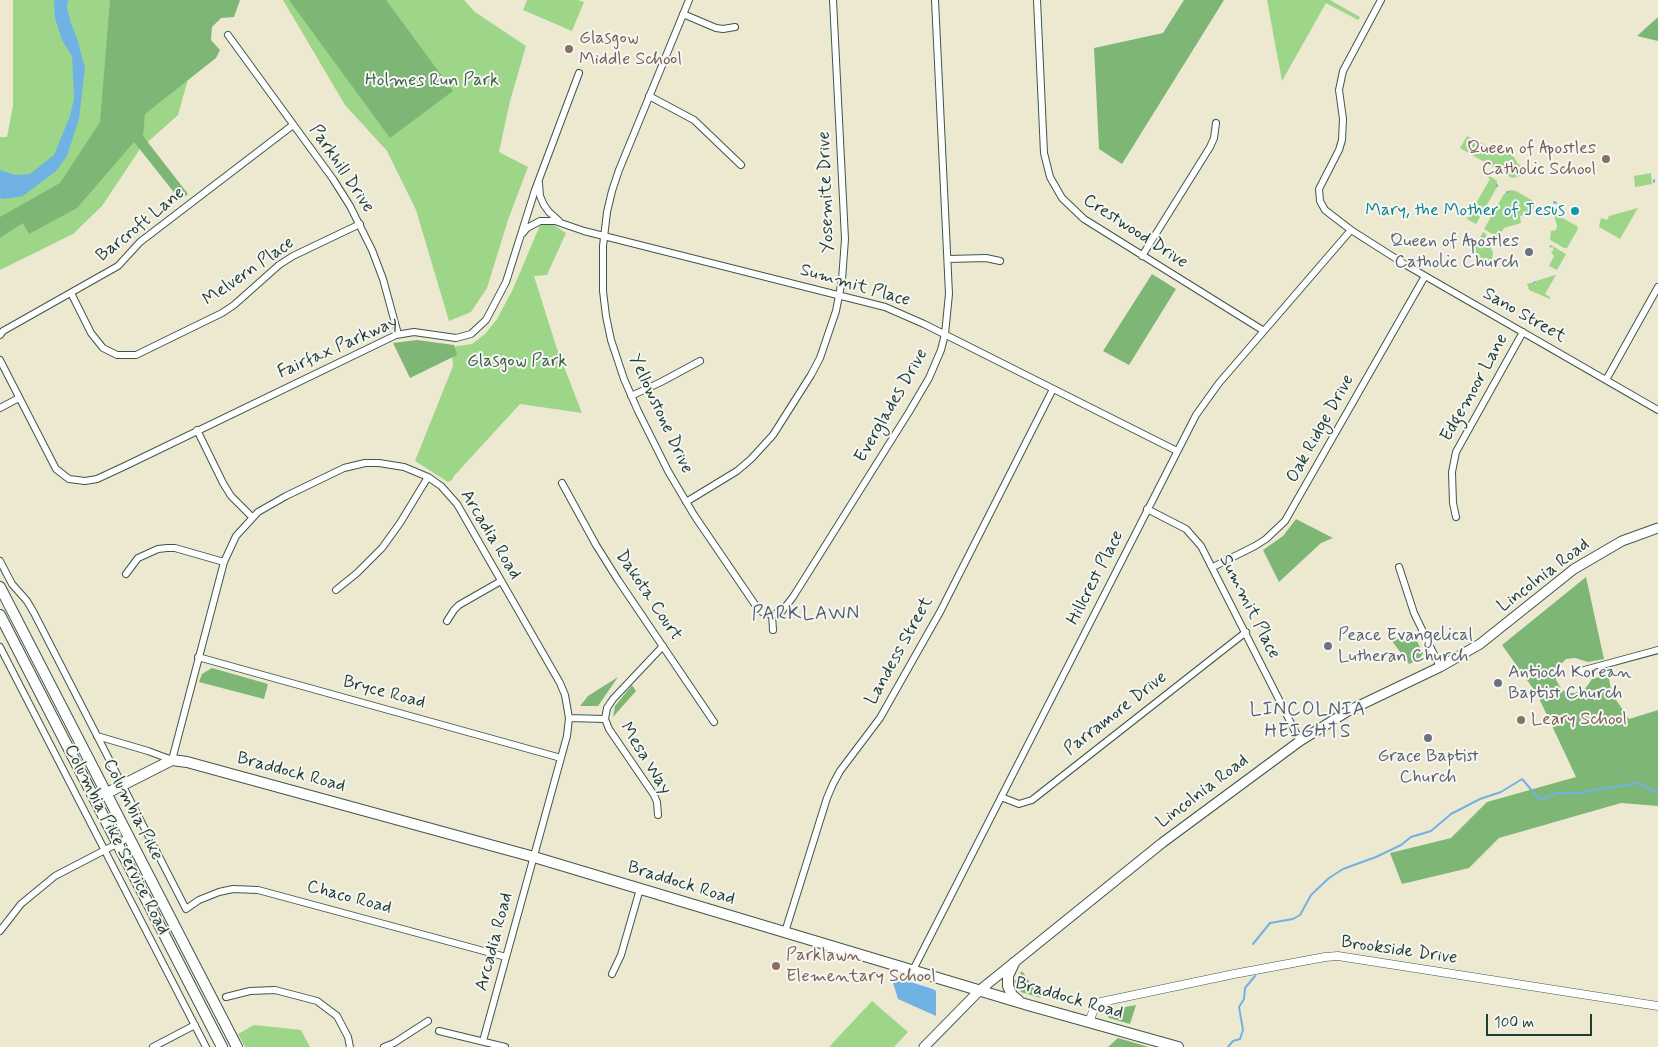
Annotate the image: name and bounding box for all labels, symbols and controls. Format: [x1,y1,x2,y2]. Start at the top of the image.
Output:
place label: Glasgow Middle School [579,28,682,70]
marker: Glasgow Middle School [563,43,575,55]
park label: Holmes Run Park [365,70,499,92]
street label: Parkhill Drive [304,121,378,217]
street label: Yosemite Drive [814,131,840,253]
place label: Queen of Apostles Catholic School [1467,138,1596,180]
marker: Queen of Apostles Catholic School [1600,153,1612,165]
street label: Barcroft Lane [92,183,190,267]
street label: Crestwood Drive [1078,190,1192,274]
place label: Mary, the Mother of Jesus [1365,200,1565,222]
marker: Mary, the Mother of Jesus [1569,205,1581,217]
place label: Queen of Apostles Catholic Church [1390,231,1519,274]
street label: Melvern Place [199,233,299,311]
marker: Queen of Apostles Catholic Church [1523,246,1535,258]
street label: Summit Place [797,260,913,312]
street label: Sano Street [1479,284,1569,348]
street label: Fairfax Parkway [275,312,401,384]
street label: Edgemoor Lane [1436,330,1514,446]
street label: Everglades Drive [851,345,933,467]
park label: Glasgow Park [467,351,567,373]
street label: Yellowstone Drive [623,351,697,477]
street label: Oak Ridge Drive [1282,371,1360,487]
street label: Arcadia Road [455,486,525,584]
street label: Hillcrest Place [1063,527,1129,629]
street label: Lincolnia Road [1494,534,1594,618]
street label: Dakota Court [610,547,686,645]
street label: Summit Place [1214,551,1284,663]
street label: Landess Street [861,593,939,709]
district label: PARKLAWN [753,604,859,626]
place label: Peace Evangelical Lutheran Church [1338,625,1473,668]
marker: Peace Evangelical Lutheran Church [1322,640,1334,652]
place label: Antioch Korean Baptist Church [1508,662,1631,704]
street label: Parramore Drive [1060,667,1172,761]
street label: Bryce Road [341,672,427,714]
marker: Antioch Korean Baptist Church [1492,677,1504,689]
district label: LINCOLNIA HEIGHTS [1251,700,1365,744]
place label: Leary School [1531,709,1627,731]
marker: Leary School [1515,714,1527,726]
street label: Mesa Way [614,719,676,799]
marker: Grace Baptist Church [1422,732,1434,744]
street label: Columbia Pike Service Road [59,741,173,939]
place label: Grace Baptist Church [1377,746,1479,789]
street label: Braddock Road [235,748,347,798]
street label: Lincolnia Road [1153,750,1253,834]
street label: Columbia Pike [97,756,167,864]
street label: Braddock Road [625,857,737,911]
street label: Chaco Road [304,876,394,920]
street label: Arcadia Road [472,891,518,993]
street label: Brookside Drive [1340,932,1458,970]
place label: Parklawn Elementary School [786,945,936,988]
marker: Parklawn Elementary School [770,960,782,972]
street label: Braddock Road [1013,973,1125,1025]
scale bar [1488,1004,1594,1036]
text: 100 m [1494,1013,1534,1033]

